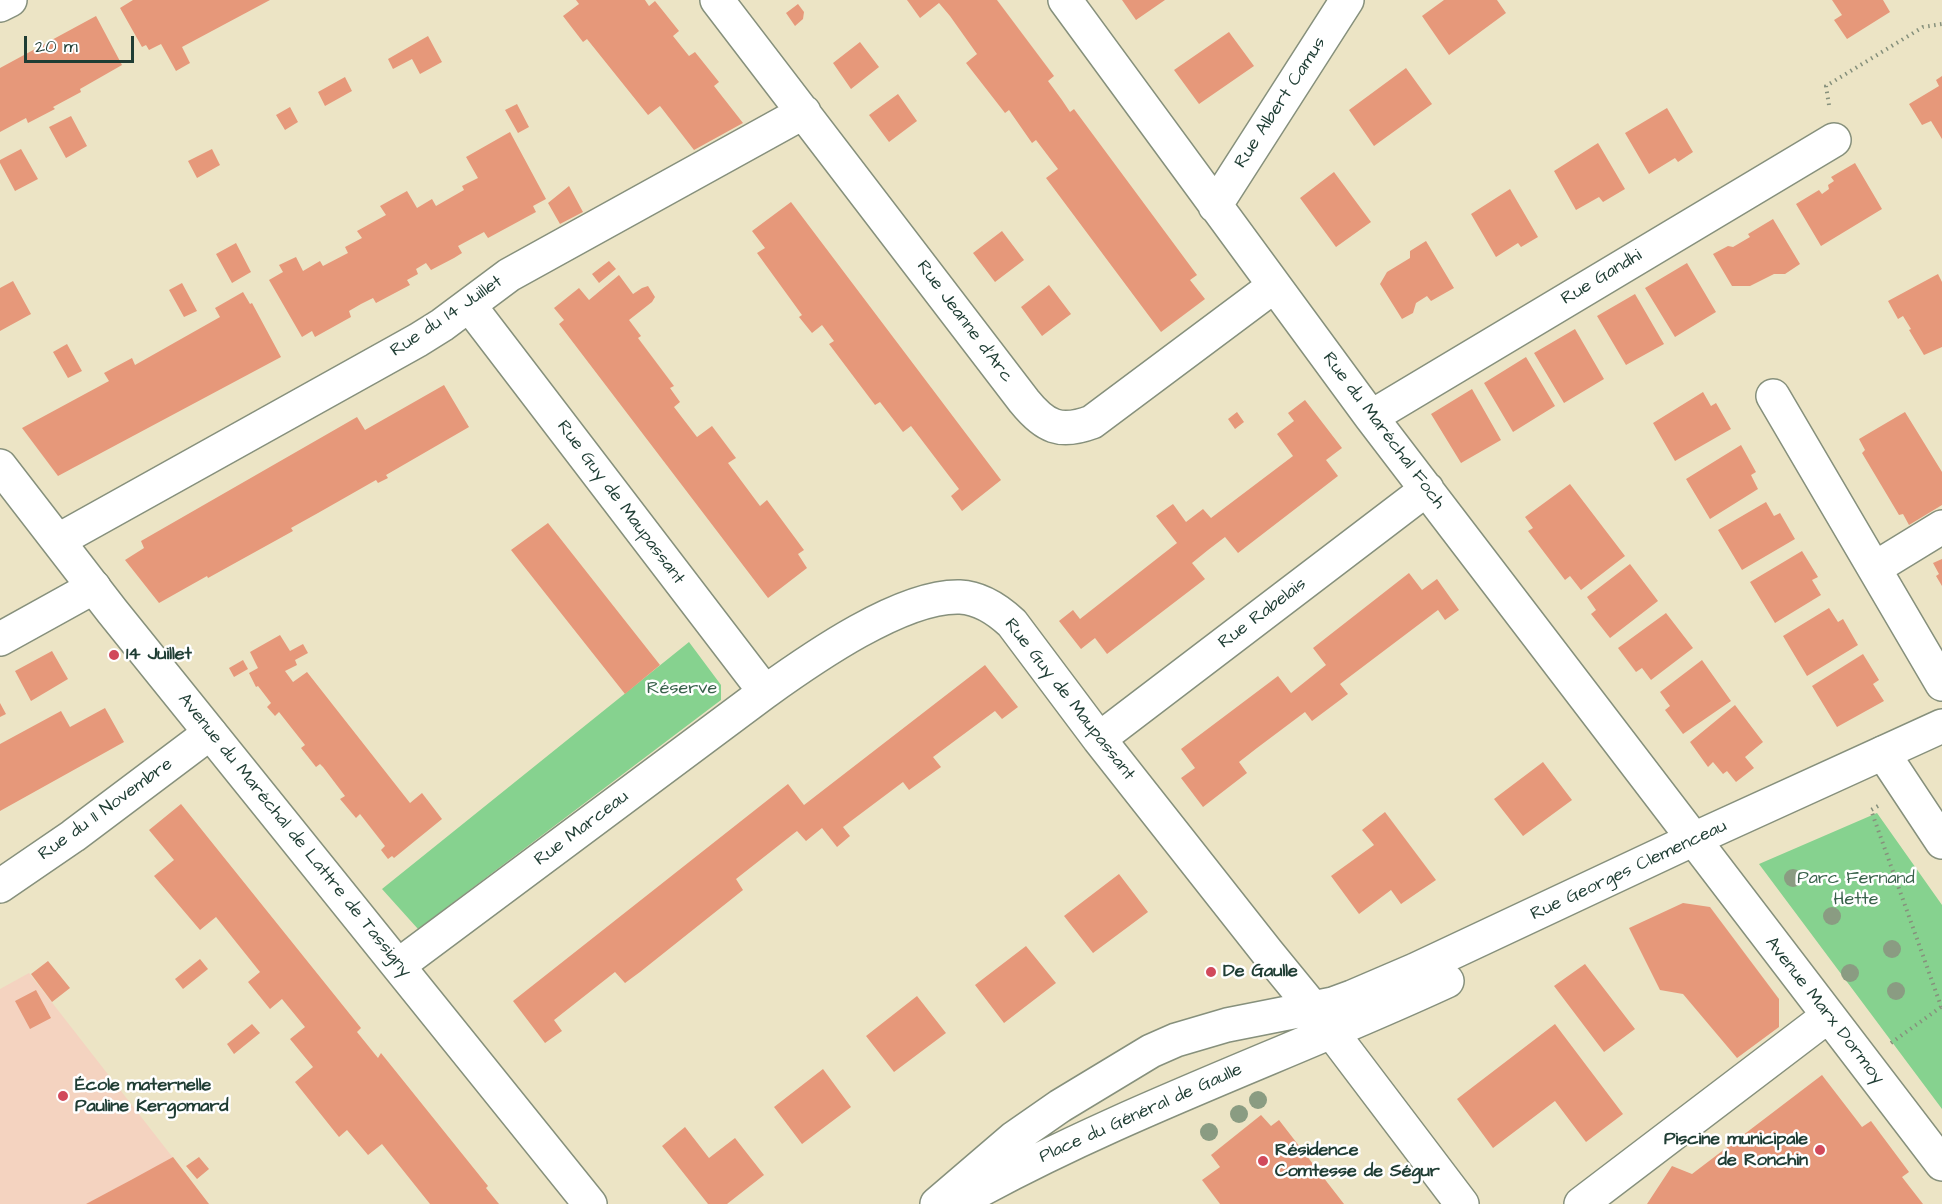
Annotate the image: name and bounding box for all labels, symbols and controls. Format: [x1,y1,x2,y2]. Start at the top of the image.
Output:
scale bar [27,24,136,62]
text: 20 m [35,34,78,59]
street label: Rue Albert Camus [1231,34,1331,172]
street label: Rue Gandhi [1558,245,1646,311]
street label: Rue Jeanne d'Arc [911,257,1017,387]
street label: Rue du 14 Juillet [387,272,507,362]
street label: Rue du Maréchal Foch [1317,348,1449,514]
street label: Rue Guy de Maupassant [551,417,689,589]
street label: Rue Rabelais [1215,574,1311,654]
street label: Rue Guy de Maupassant [999,615,1139,785]
place label: 14 Juillet [126,644,192,666]
marker: 14 Juillet [107,648,121,662]
park label: Réserve [647,678,717,700]
street label: Avenue du Maréchal de Lattre de Tassigny [173,690,415,982]
street label: Rue du 11 Novembre [35,754,177,866]
street label: Rue Marceau [531,787,633,871]
street label: Rue Georges Clemenceau [1527,816,1731,926]
park label: Parc Fernand Hette [1797,868,1915,910]
street label: Avenue Marx Dormoy [1760,933,1888,1089]
place label: De Gaulle [1223,961,1298,983]
marker: De Gaulle [1204,965,1218,979]
street label: Place du Général de Gaulle [1036,1059,1246,1169]
place label: École maternelle Pauline Kergomard [75,1075,229,1118]
marker: École maternelle Pauline Kergomard [56,1089,70,1103]
place label: Piscine municipale de Ronchin [1664,1129,1808,1172]
place label: Résidence Comtesse de Ségur [1275,1140,1440,1182]
marker: Piscine municipale de Ronchin [1813,1143,1827,1157]
marker: Résidence Comtesse de Ségur [1256,1154,1270,1168]

